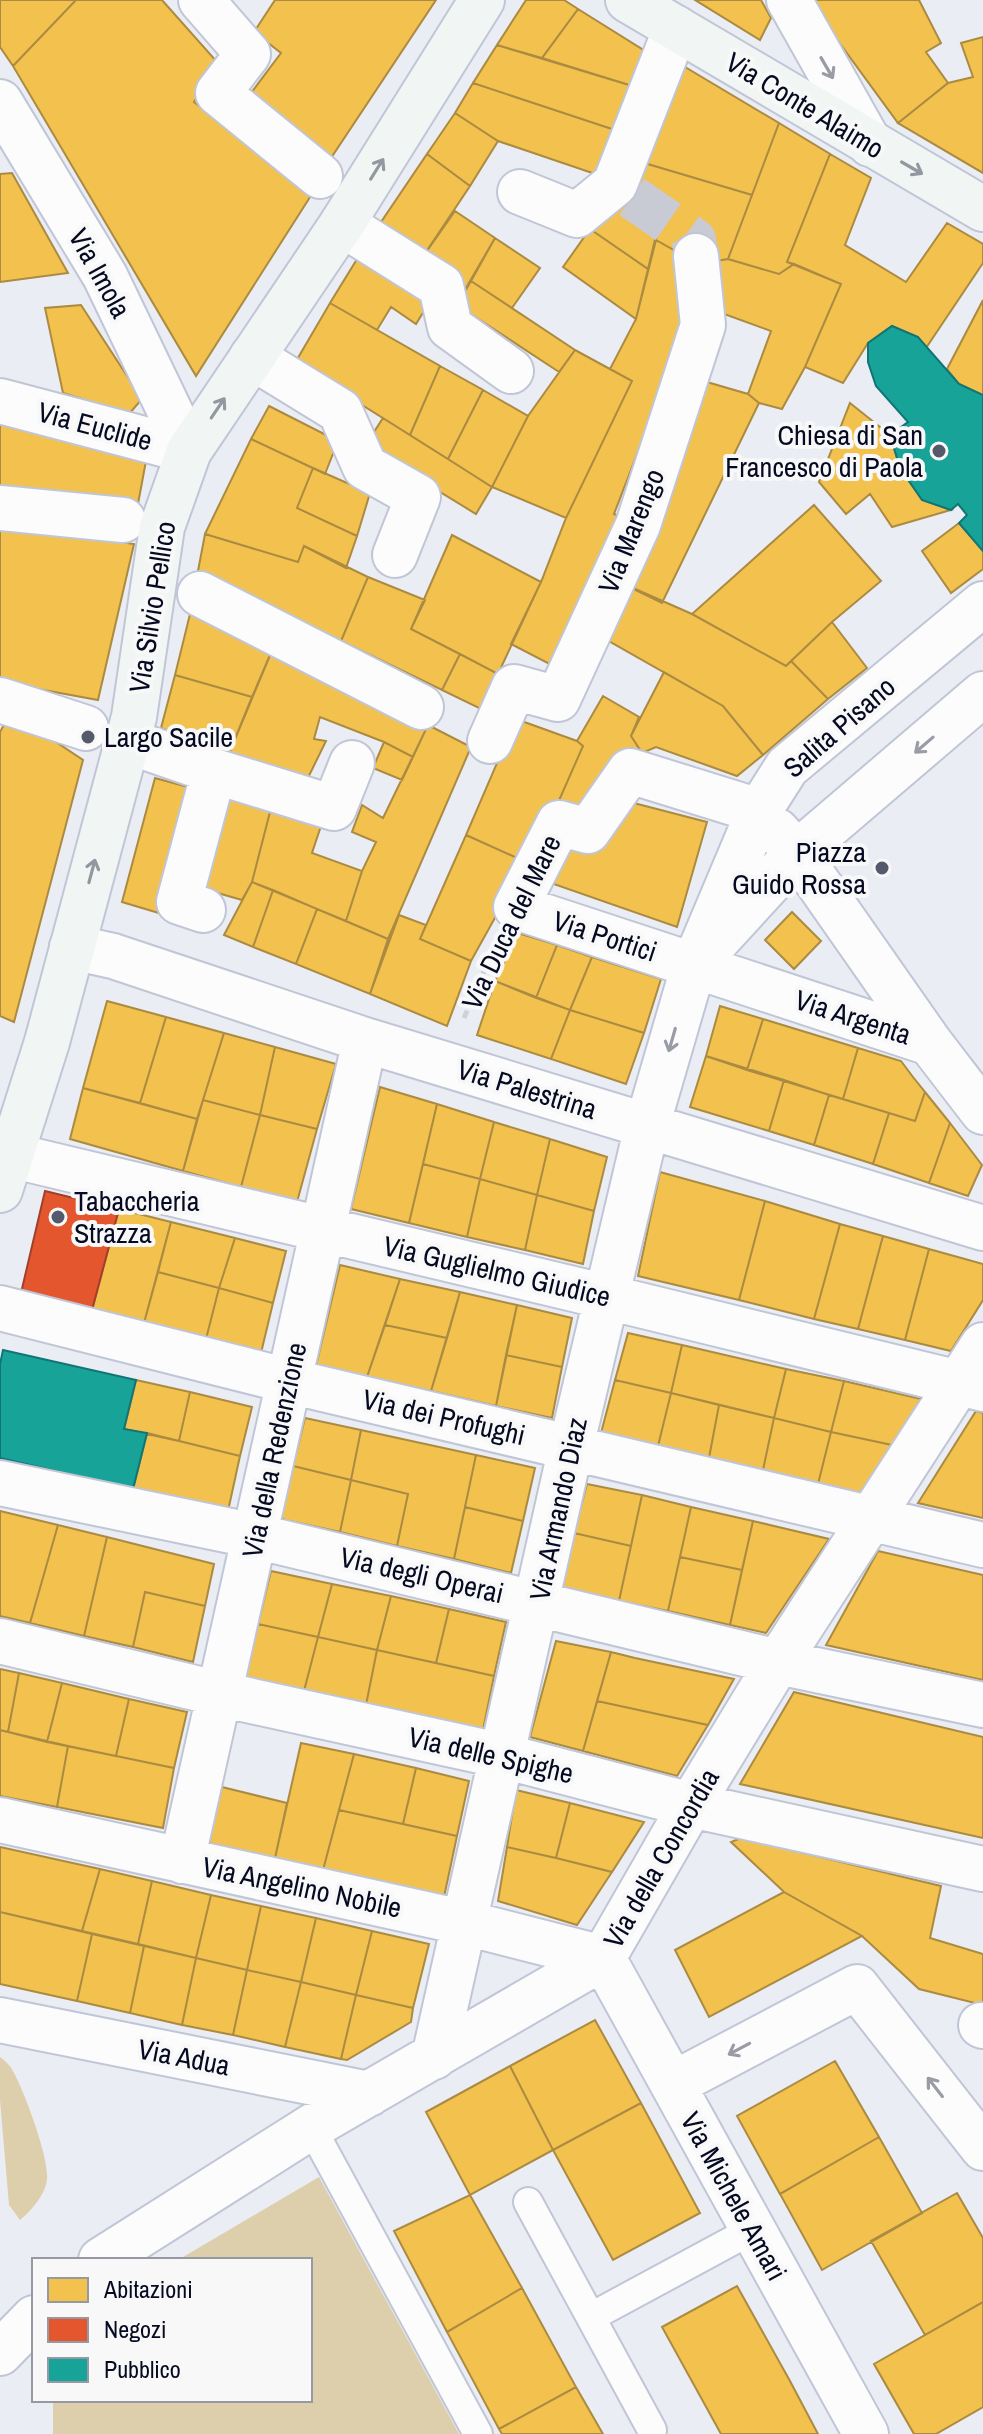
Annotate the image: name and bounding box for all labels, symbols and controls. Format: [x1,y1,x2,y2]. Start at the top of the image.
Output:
street label: Via Conte Alaimo [719,43,891,167]
one-way arrow [819,56,835,79]
one-way arrow [369,158,385,180]
one-way arrow [900,160,923,176]
street label: Via Imola [60,222,140,325]
street label: Via Euclide [34,393,156,459]
one-way arrow [209,398,226,420]
place label: Chiesa di San Francesco di Paola [725,416,923,486]
marker: Chiesa di San Francesco di Paola [930,442,948,460]
street label: Via Marengo [589,463,673,599]
street label: Via Silvio Pellico [120,519,184,695]
street label: Salita Pisano [775,668,903,786]
place label: Largo Sacile [104,718,233,756]
marker: Largo Sacile [79,728,97,746]
one-way arrow [914,736,934,754]
street label: Via Duca del Mare [452,828,570,1016]
place label: Piazza Guido Rossa [732,833,866,903]
one-way arrow [85,859,100,885]
marker: Piazza Guido Rossa [873,859,891,877]
street label: Via Portici [548,901,662,971]
street label: Via Argenta [790,980,916,1054]
one-way arrow [664,1027,678,1052]
street label: Via Palestrina [453,1050,602,1128]
place label: Tabaccheria Strazza [74,1182,200,1252]
marker: Tabaccheria Strazza [49,1208,67,1226]
street label: Via Guglielmo Giudice [380,1226,614,1316]
street label: Via della Redenzione [233,1339,315,1561]
street label: Via dei Profughi [359,1380,529,1454]
street label: Via Armando Diaz [520,1414,596,1604]
street label: Via degli Operai [336,1538,508,1612]
street label: Via delle Spighe [405,1718,577,1792]
street label: Via della Concordia [594,1761,728,1955]
street label: Via Angelino Nobile [199,1847,405,1927]
street label: Via Adua [135,2029,233,2085]
one-way arrow [728,2042,751,2058]
one-way arrow [926,2077,944,2098]
street label: Via Michele Amari [672,2105,796,2287]
legend [32,2258,312,2402]
text: Abitazioni [103,2273,193,2305]
text: Negozi [104,2313,166,2345]
text: Pubblico [104,2353,181,2385]

